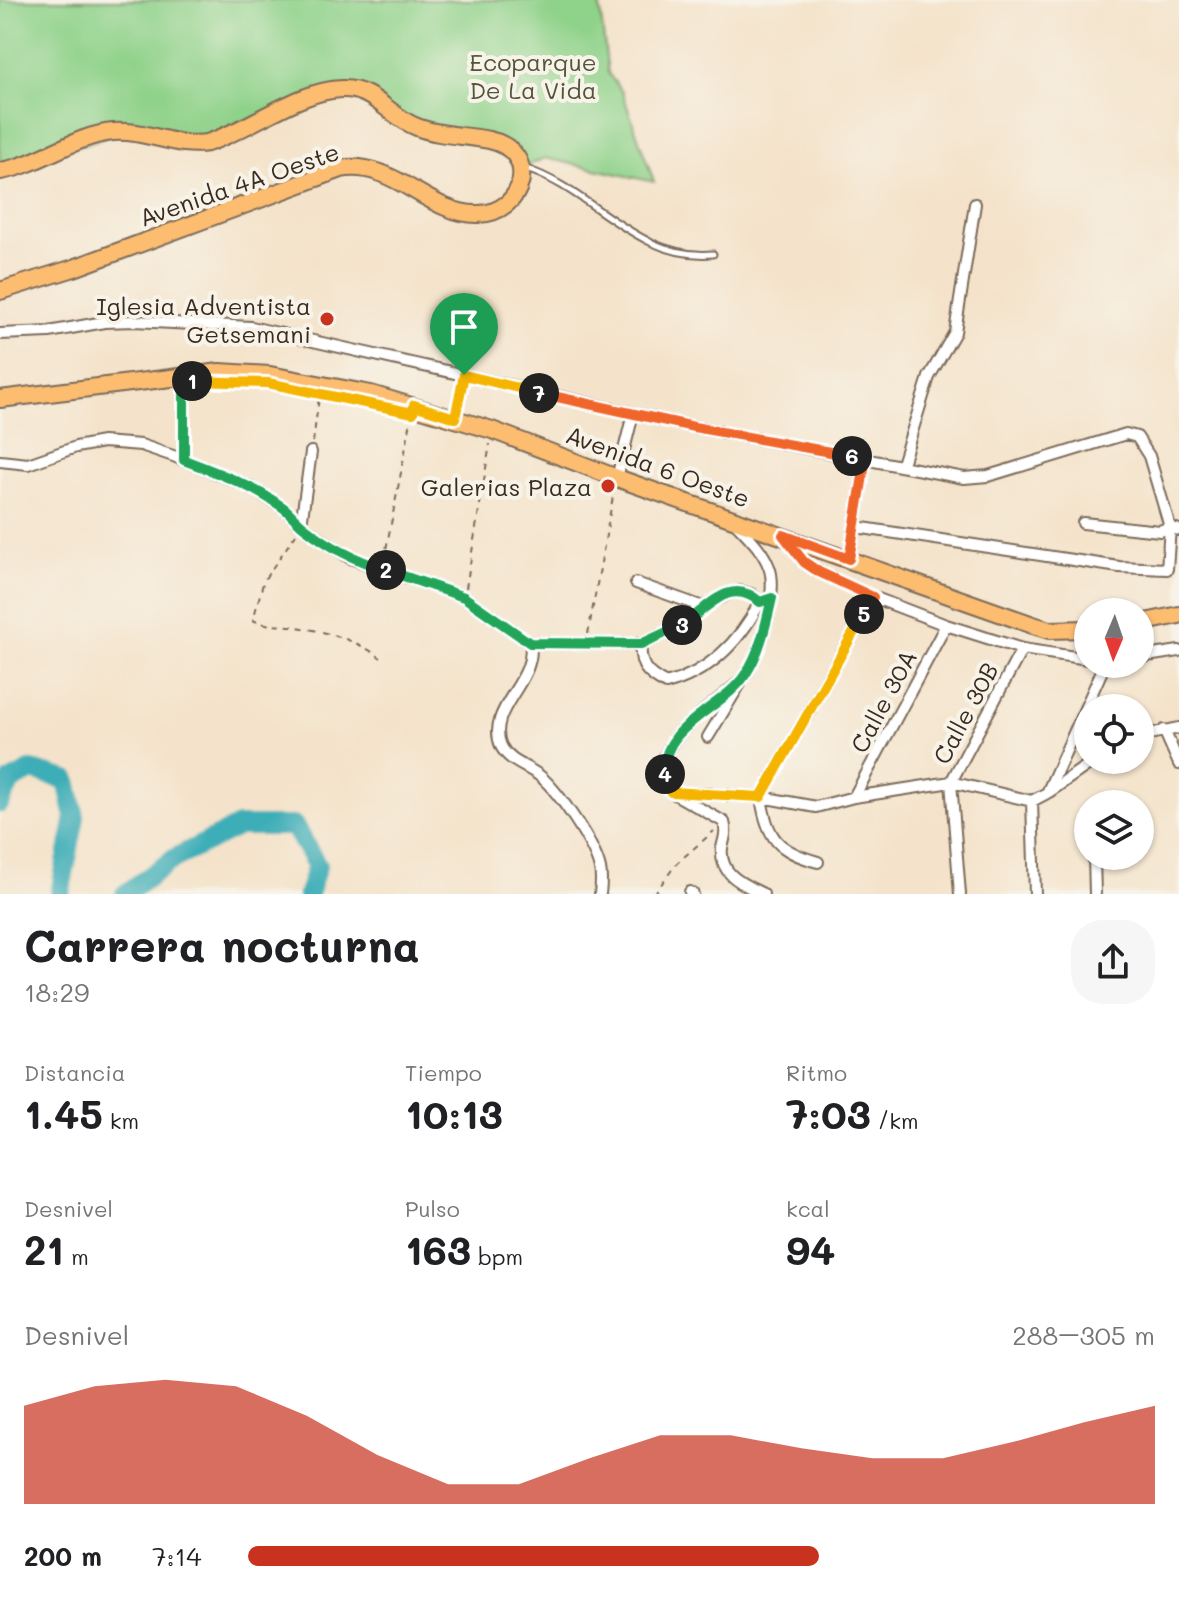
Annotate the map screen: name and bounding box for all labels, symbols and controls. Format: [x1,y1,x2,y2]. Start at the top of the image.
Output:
park label: Ecoparque De La Vida [469,46,597,105]
street label: Avenida 4A Oeste [135,135,343,233]
place label: Iglesia Adventista Getsemani [96,290,311,349]
pin [430,293,498,375]
icon: arrive [442,305,486,349]
marker: Iglesia Adventista Getsemani [318,310,336,328]
pin: 1 [172,361,212,401]
text: 1 [187,366,197,395]
pin: 7 [519,373,559,413]
text: 7 [533,378,545,407]
street label: Avenida 6 Oeste [562,418,754,514]
pin: 6 [832,436,872,476]
text: 6 [845,441,859,470]
place label: Galerias Plaza [421,471,592,502]
marker: Galerias Plaza [599,477,617,495]
pin: 2 [366,550,406,590]
text: 2 [380,555,392,584]
pin: 5 [844,594,884,634]
north arrow [1074,598,1154,678]
map controls [1074,598,1154,870]
text: 5 [858,599,870,628]
pin: 3 [662,605,702,645]
text: 3 [675,610,689,639]
street label: Calle 30A [843,644,923,758]
street label: Calle 30B [925,657,1005,769]
button: locate [1074,694,1154,774]
pin: 4 [645,754,685,794]
text: 4 [658,759,672,788]
button: layers [1074,790,1154,870]
text: Carrera nocturna [24,916,420,973]
button: share [1071,920,1155,1004]
text: 18:29 [24,975,89,1009]
text: Distancia [24,1058,126,1087]
text: Tiempo [405,1058,482,1087]
text: Ritmo [786,1058,847,1087]
text: 1.45 [24,1087,103,1139]
text: 10:13 [405,1087,503,1139]
text: 7:03 [786,1087,871,1139]
text: km [103,1106,139,1135]
text: /km [871,1106,919,1135]
text: Desnivel [24,1194,113,1223]
text: Pulso [405,1194,460,1223]
text: kcal [786,1194,830,1223]
text: 21 [24,1223,64,1275]
text: 163 [405,1223,471,1275]
text: 94 [786,1223,835,1275]
text: m [64,1242,89,1271]
text: bpm [471,1242,523,1271]
text: Desnivel [24,1318,129,1352]
text: 288–305 m [1012,1318,1155,1352]
text: 200 m [24,1539,102,1573]
text: 7:14 [152,1539,201,1573]

